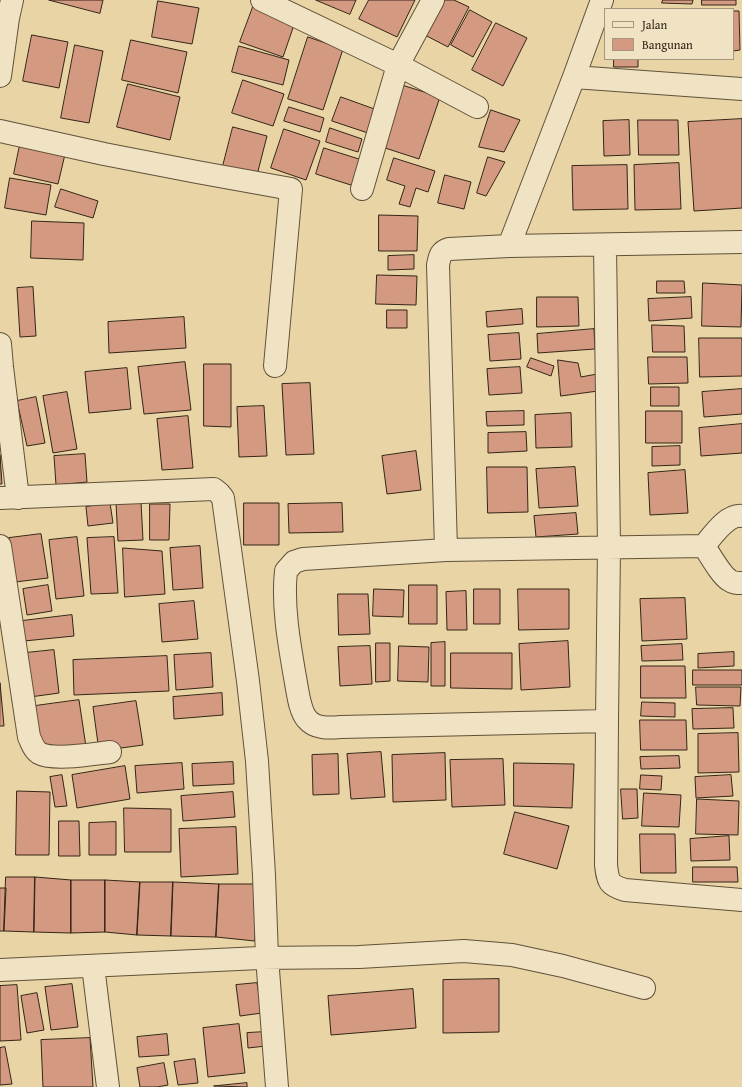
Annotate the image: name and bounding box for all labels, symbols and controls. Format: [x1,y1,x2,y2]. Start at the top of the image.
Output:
legend [604,8,734,60]
text: Jalan [642,16,667,33]
text: Bangunan [642,36,693,53]

